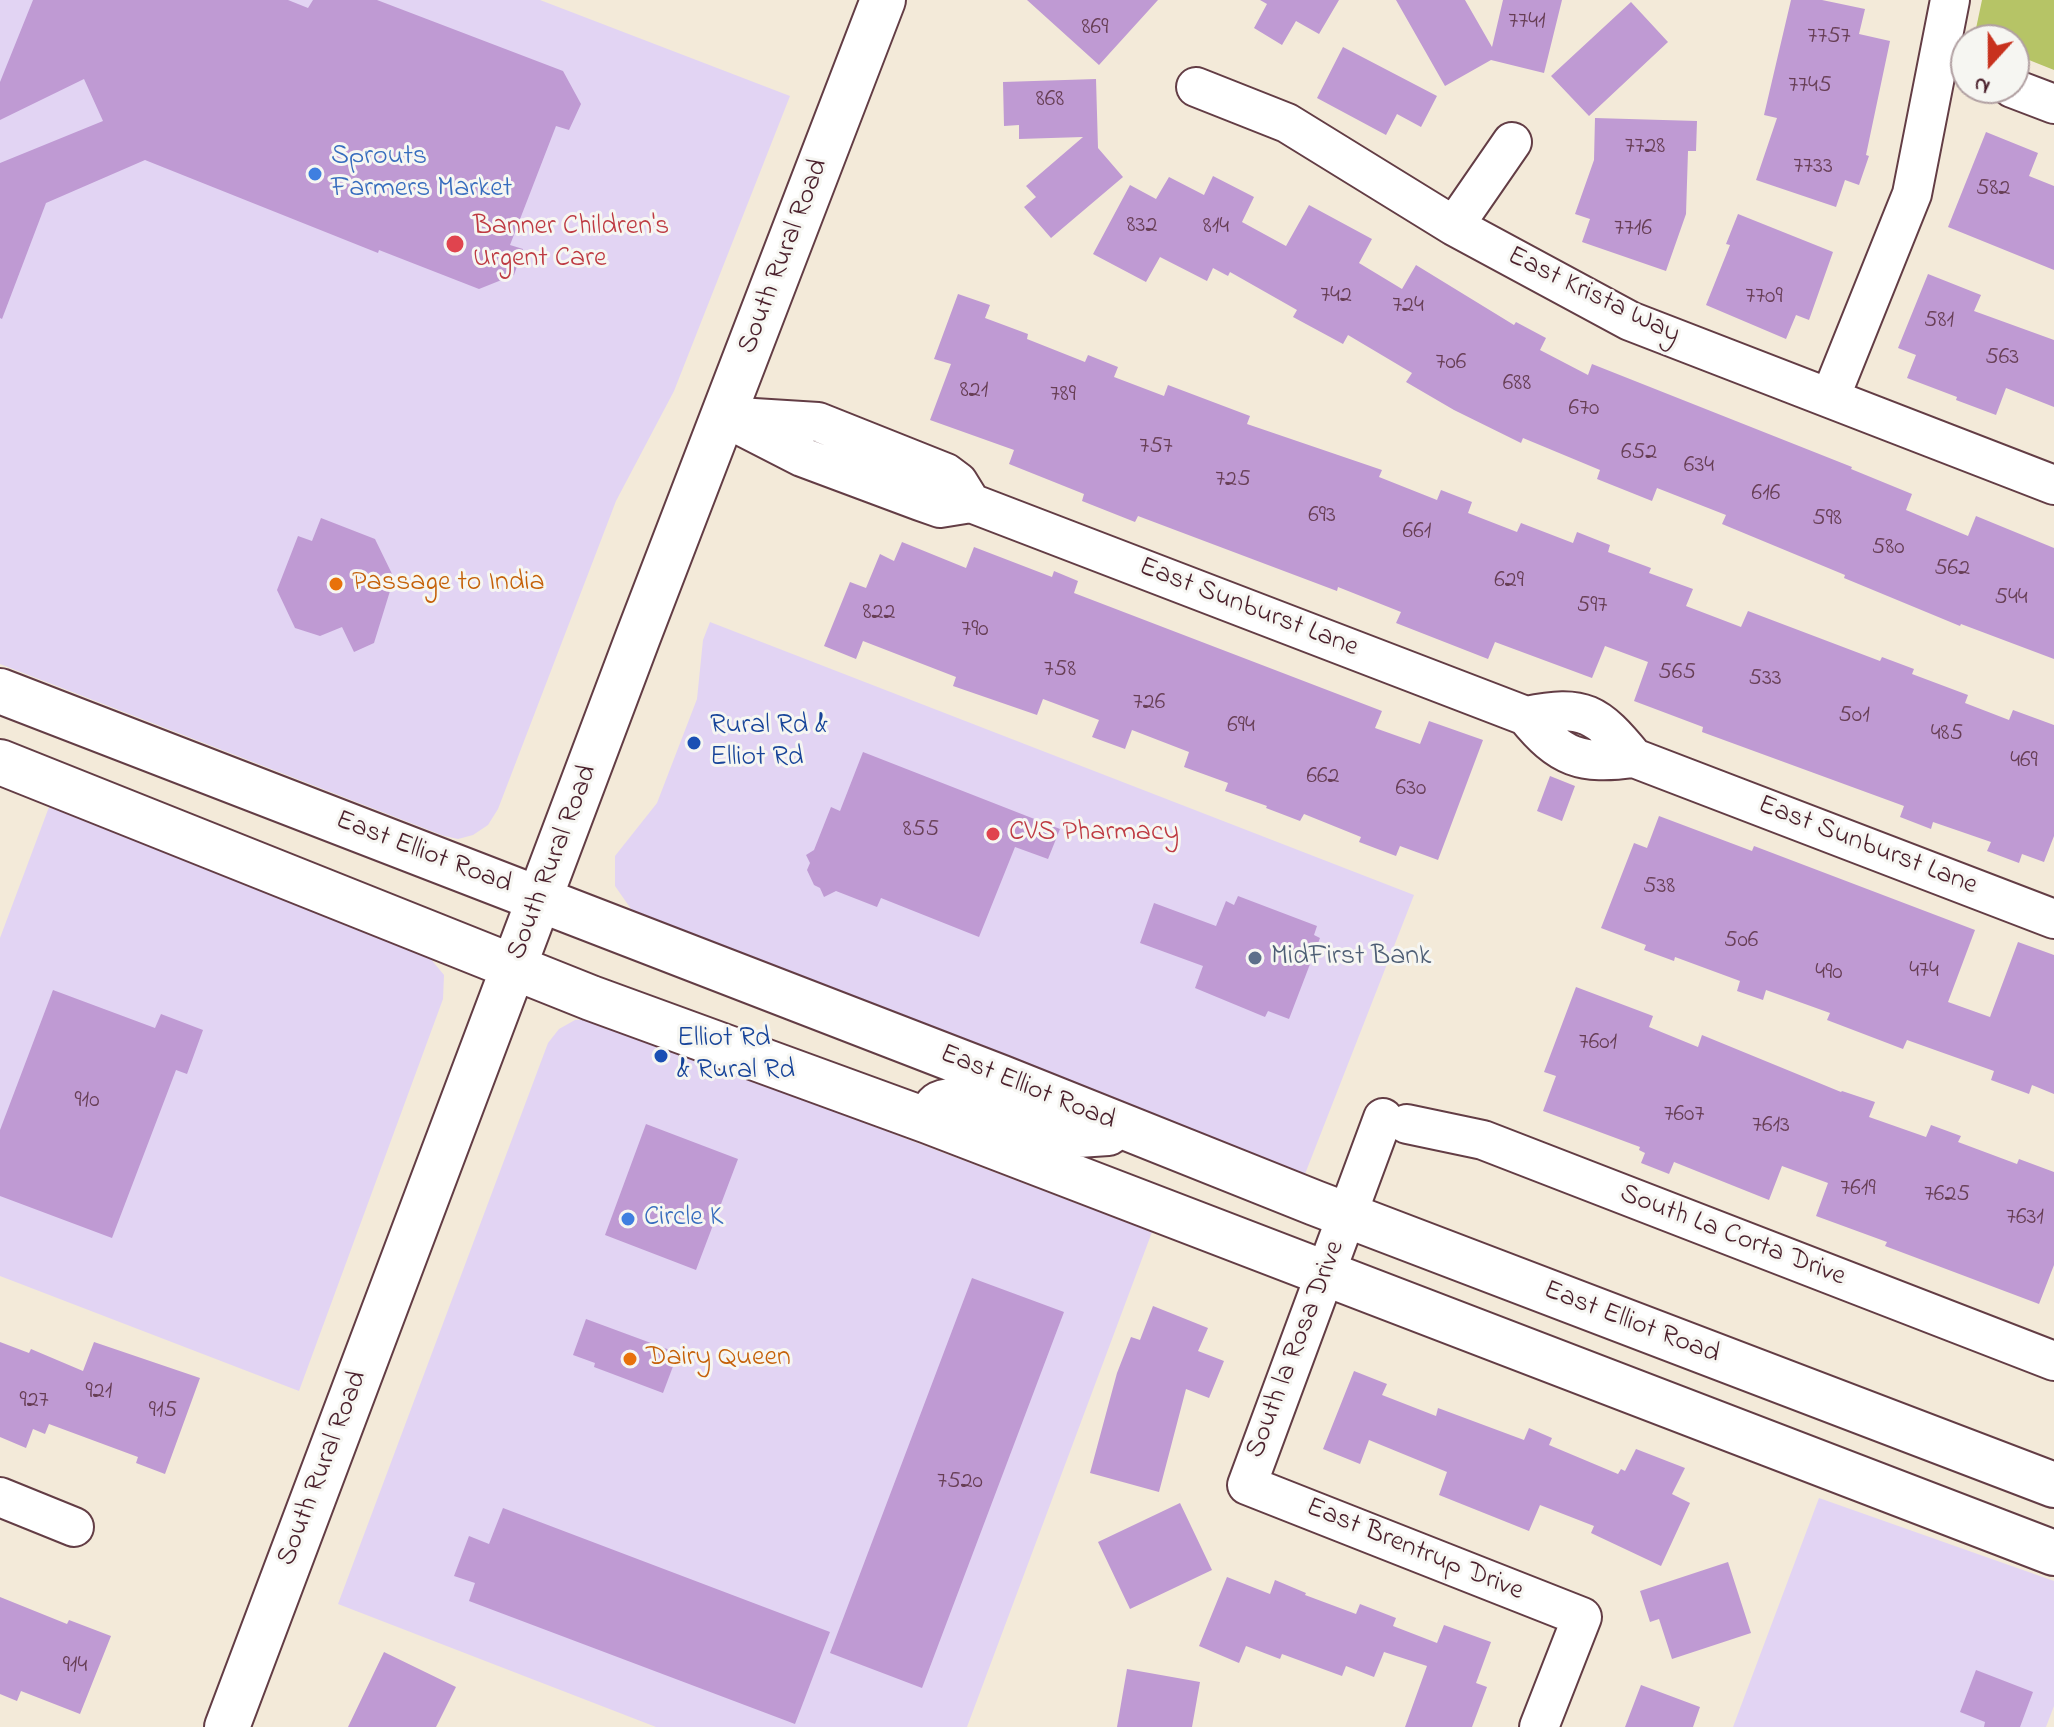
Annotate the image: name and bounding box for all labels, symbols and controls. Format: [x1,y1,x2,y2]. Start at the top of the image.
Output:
house number: 7741 [1508,9,1546,37]
house number: 869 [1082,15,1108,43]
house number: 7757 [1807,24,1851,52]
north arrow [1950,24,2030,104]
text: N [1969,67,1995,102]
house number: 7745 [1788,73,1832,101]
house number: 868 [1036,87,1064,115]
house number: 7728 [1625,134,1665,162]
place label: Sprouts Farmers Market [331,141,512,207]
house number: 7733 [1793,154,1833,182]
street label: South Rural Road [732,155,838,359]
marker: Sprouts Farmers Market [306,165,324,183]
house number: 582 [1976,176,2010,204]
place label: Banner Children's Urgent Care [473,211,669,277]
house number: 832 [1127,213,1157,241]
house number: 814 [1203,214,1229,242]
house number: 7716 [1614,216,1652,244]
marker: Banner Children's Urgent Care [444,233,466,255]
street label: East Krista Way [1501,241,1685,353]
house number: 742 [1320,283,1352,311]
house number: 7709 [1745,284,1783,312]
house number: 724 [1392,293,1424,321]
house number: 581 [1924,308,1954,336]
house number: 563 [1985,345,2019,373]
house number: 706 [1436,350,1466,378]
house number: 688 [1503,371,1531,399]
house number: 821 [960,378,988,406]
house number: 789 [1050,382,1076,410]
house number: 670 [1569,396,1599,424]
house number: 757 [1139,434,1173,462]
house number: 652 [1621,440,1657,468]
house number: 634 [1684,453,1714,481]
house number: 725 [1215,467,1251,495]
house number: 616 [1752,481,1780,509]
house number: 693 [1308,503,1336,531]
house number: 598 [1812,506,1842,534]
house number: 661 [1403,519,1431,547]
house number: 580 [1871,535,1905,563]
street label: East Sunburst Lane [1134,552,1362,666]
house number: 562 [1934,556,1970,584]
place label: Passage to India [352,567,545,601]
house number: 629 [1494,568,1524,596]
marker: Passage to India [327,575,345,593]
house number: 544 [1994,585,2028,613]
house number: 597 [1577,593,1607,621]
house number: 822 [863,600,895,628]
house number: 790 [961,617,989,645]
house number: 758 [1044,657,1076,685]
house number: 565 [1658,660,1696,688]
house number: 533 [1748,666,1782,694]
house number: 726 [1133,690,1165,718]
house number: 501 [1838,703,1870,731]
place label: Rural Rd & Elliot Rd [710,710,828,776]
house number: 694 [1227,713,1255,741]
house number: 485 [1931,721,1963,749]
marker: Rural Rd & Elliot Rd [685,734,703,752]
house number: 469 [2010,748,2038,776]
street label: South Rural Road [501,761,607,965]
house number: 662 [1306,764,1340,792]
house number: 630 [1396,776,1426,804]
street label: East Sunburst Lane [1753,790,1981,904]
street label: East Elliot Road [330,805,516,903]
house number: 855 [903,817,939,845]
place label: CVS Pharmacy [1009,817,1179,851]
marker: CVS Pharmacy [984,825,1002,843]
house number: 538 [1643,874,1675,902]
house number: 506 [1724,928,1758,956]
place label: MidFirst Bank [1271,941,1431,975]
marker: MidFirst Bank [1246,949,1264,967]
house number: 474 [1909,958,1939,986]
house number: 490 [1815,960,1843,988]
place label: Elliot Rd & Rural Rd [677,1023,795,1089]
house number: 7601 [1579,1030,1617,1058]
street label: East Elliot Road [934,1039,1120,1139]
marker: Elliot Rd & Rural Rd [652,1047,670,1065]
house number: 910 [74,1088,100,1116]
house number: 7607 [1664,1102,1704,1130]
house number: 7613 [1752,1113,1790,1141]
house number: 7619 [1840,1176,1876,1204]
street label: South La Corta Drive [1614,1178,1850,1296]
house number: 7625 [1924,1182,1970,1210]
place label: Circle K [644,1202,723,1236]
house number: 7631 [2006,1205,2044,1233]
marker: Circle K [619,1210,637,1228]
street label: South la Rosa Drive [1240,1237,1354,1463]
street label: East Elliot Road [1538,1275,1724,1373]
place label: Dairy Queen [646,1342,791,1376]
marker: Dairy Queen [621,1350,639,1368]
street label: South Rural Road [271,1367,377,1571]
house number: 921 [86,1379,112,1407]
house number: 927 [19,1388,49,1416]
house number: 915 [149,1398,177,1426]
house number: 7520 [937,1469,983,1497]
street label: East Brentrup Drive [1300,1492,1528,1610]
house number: 914 [63,1653,87,1681]

